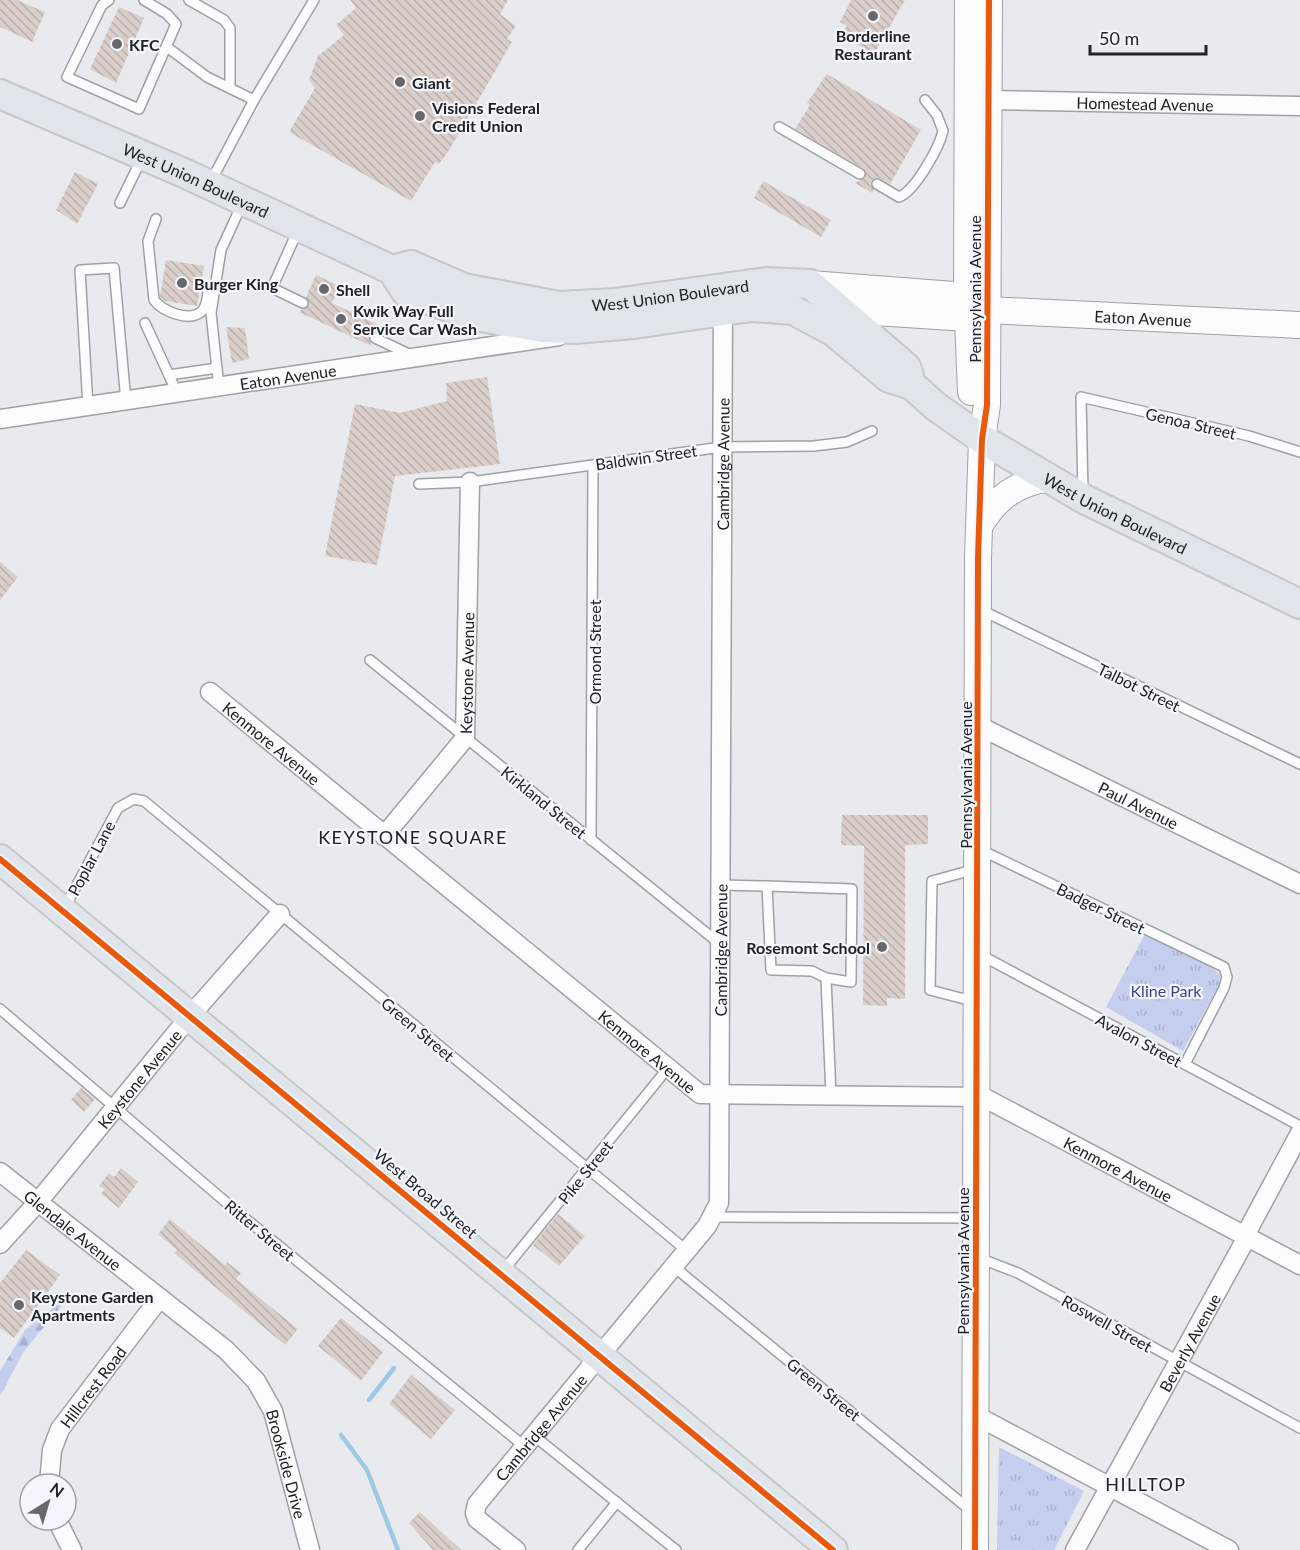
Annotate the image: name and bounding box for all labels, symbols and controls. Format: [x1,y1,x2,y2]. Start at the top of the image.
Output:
marker: Borderline Restaurant [866,9,880,23]
scale bar [1090,18,1206,56]
place label: Borderline Restaurant [834,26,912,63]
text: 50 m [1099,27,1139,49]
place label: KFC [129,35,160,54]
marker: KFC [110,37,124,51]
place label: Giant [412,73,451,92]
marker: Giant [393,75,407,89]
street label: Homestead Avenue [1076,92,1214,114]
place label: Visions Federal Credit Union [431,98,540,135]
marker: Visions Federal Credit Union [413,109,427,123]
street label: West Union Boulevard [120,138,272,221]
street label: Pennsylvania Avenue [965,215,984,363]
place label: Burger King [194,274,279,293]
street label: West Union Boulevard [591,275,750,314]
marker: Burger King [175,276,189,290]
place label: Shell [336,280,370,299]
marker: Shell [317,282,331,296]
place label: Kwik Way Full Service Car Wash [353,301,477,338]
street label: Eaton Avenue [1094,306,1192,329]
marker: Kwik Way Full Service Car Wash [334,312,348,326]
street label: Eaton Avenue [238,360,337,393]
street label: Cambridge Avenue [713,398,732,531]
street label: Genoa Street [1144,403,1238,443]
street label: Baldwin Street [594,440,698,474]
street label: West Union Boulevard [1041,468,1190,557]
street label: Ormond Street [585,599,604,704]
street label: Keystone Avenue [456,612,477,734]
street label: Talbot Street [1095,659,1183,715]
street label: Kenmore Avenue [219,697,324,788]
street label: Pennsylvania Avenue [956,701,975,849]
street label: Kirkland Street [498,762,591,842]
street label: Paul Avenue [1096,777,1182,832]
street label: Poplar Lane [63,817,119,899]
district label: KEYSTONE SQUARE [318,826,508,848]
street label: Badger Street [1054,879,1148,938]
street label: Cambridge Avenue [710,884,730,1016]
place label: Rosemont School [746,938,870,957]
marker: Rosemont School [875,940,889,954]
park label: Kline Park [1131,981,1202,1000]
street label: Green Street [378,993,458,1065]
street label: Kenmore Avenue [595,1006,700,1096]
street label: Avalon Street [1093,1009,1185,1071]
street label: Keystone Avenue [93,1025,185,1132]
street label: Kenmore Avenue [1061,1132,1176,1205]
street label: Pike Street [554,1136,616,1207]
street label: West Broad Street [371,1144,482,1242]
street label: Glendale Avenue [21,1185,125,1274]
street label: Pennsylvania Avenue [953,1187,972,1335]
street label: Ritter Street [221,1195,299,1265]
place label: Keystone Garden Apartments [30,1287,154,1324]
street label: Roswell Street [1059,1290,1156,1356]
street label: Beverly Avenue [1155,1290,1224,1395]
marker: Keystone Garden Apartments [12,1298,26,1312]
street label: Hillcrest Road [55,1342,129,1431]
street label: Green Street [783,1354,865,1425]
street label: Cambridge Avenue [491,1370,590,1484]
street label: Brookside Drive [263,1407,311,1521]
north arrow [18,1472,78,1532]
district label: HILLTOP [1105,1473,1187,1495]
text: N [47,1478,68,1501]

